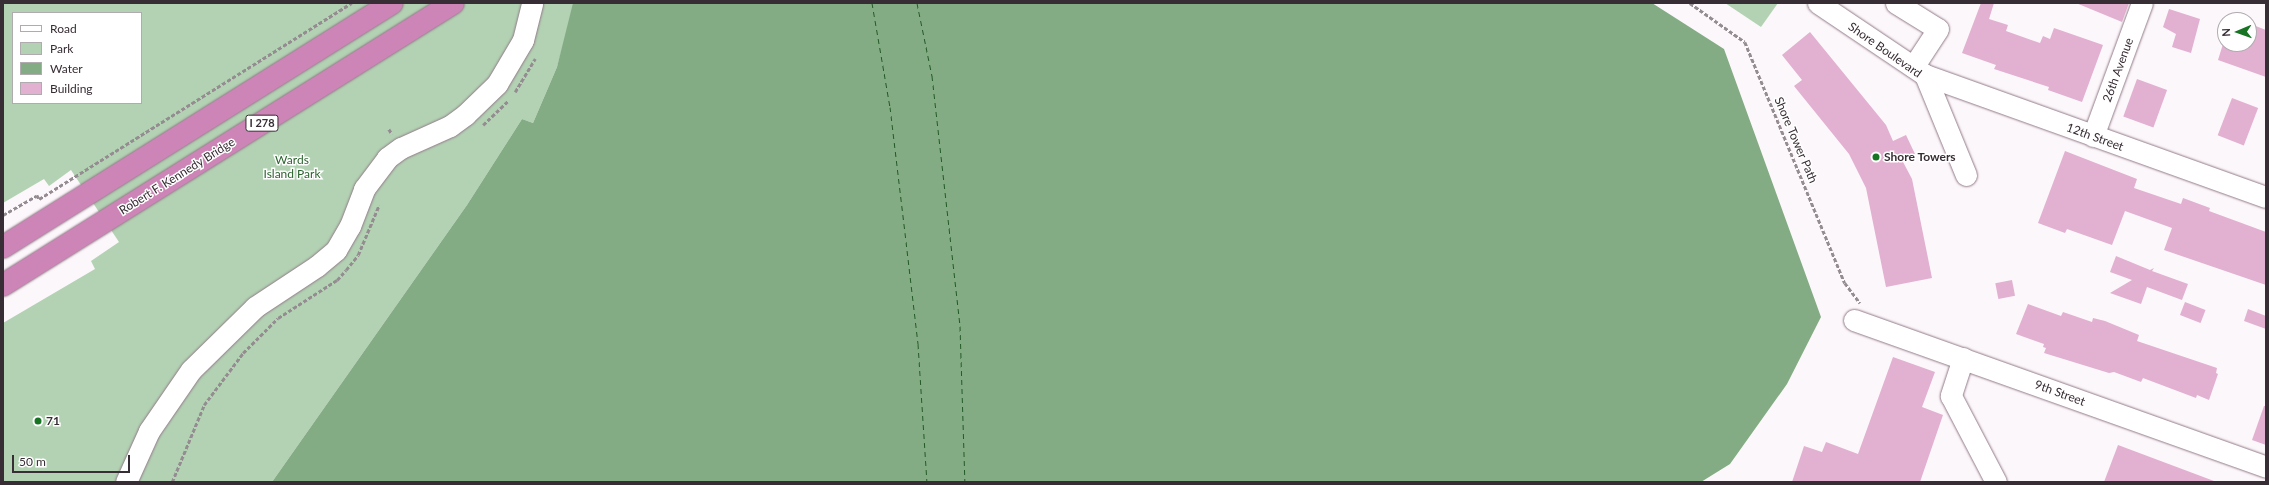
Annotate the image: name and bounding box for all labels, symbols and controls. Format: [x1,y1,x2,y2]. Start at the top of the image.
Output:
legend [12,12,142,104]
north arrow [2217,12,2257,52]
street label: Shore Boulevard [1845,19,1925,81]
text: Road [50,21,77,36]
text: N [2219,28,2232,37]
street label: 26th Avenue [2100,36,2136,104]
text: Park [50,41,73,56]
text: Water [50,61,83,76]
text: Building [50,81,93,96]
street label: Shore Tower Path [1771,94,1821,186]
road number: I 278 [245,114,279,132]
street label: 12th Street [2065,120,2125,154]
street label: Robert F. Kennedy Bridge [116,134,238,218]
place label: Shore Towers [1884,150,1956,164]
marker: Shore Towers [1871,152,1881,162]
park label: Wards Island Park [263,153,321,181]
street label: 9th Street [2033,377,2087,409]
place label: 71 [46,414,60,428]
marker: 71 [33,416,43,426]
scale bar [14,447,132,473]
text: 50 m [19,454,46,469]

